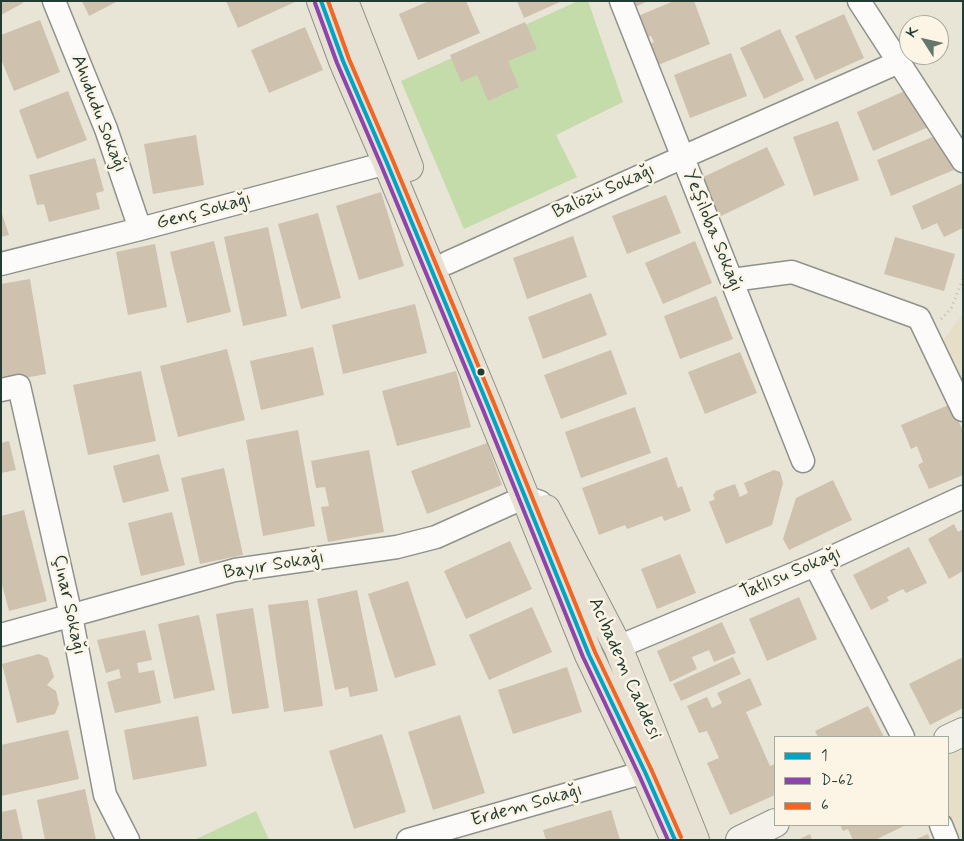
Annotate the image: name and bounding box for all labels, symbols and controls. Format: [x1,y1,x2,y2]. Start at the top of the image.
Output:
north arrow [899,15,949,65]
text: K [902,23,923,41]
street label: Ahududu Sokağı [65,52,131,176]
street label: Balözü Sokağı [549,159,659,225]
street label: Yeşiloba Sokağı [677,166,747,296]
street label: Genç Sokağı [154,188,254,236]
unlabelled marker [476,367,486,377]
street label: Tatlısu Sokağı [737,542,845,606]
street label: Bayır Sokağı [222,547,326,585]
street label: Çınar Sokağı [46,553,90,657]
street label: Acıbadem Caddesi [582,594,666,744]
legend [774,736,949,826]
text: 1 [821,746,828,766]
text: D-62 [821,771,854,791]
street label: Erdem Sokağı [469,779,585,833]
text: 6 [821,796,829,816]

